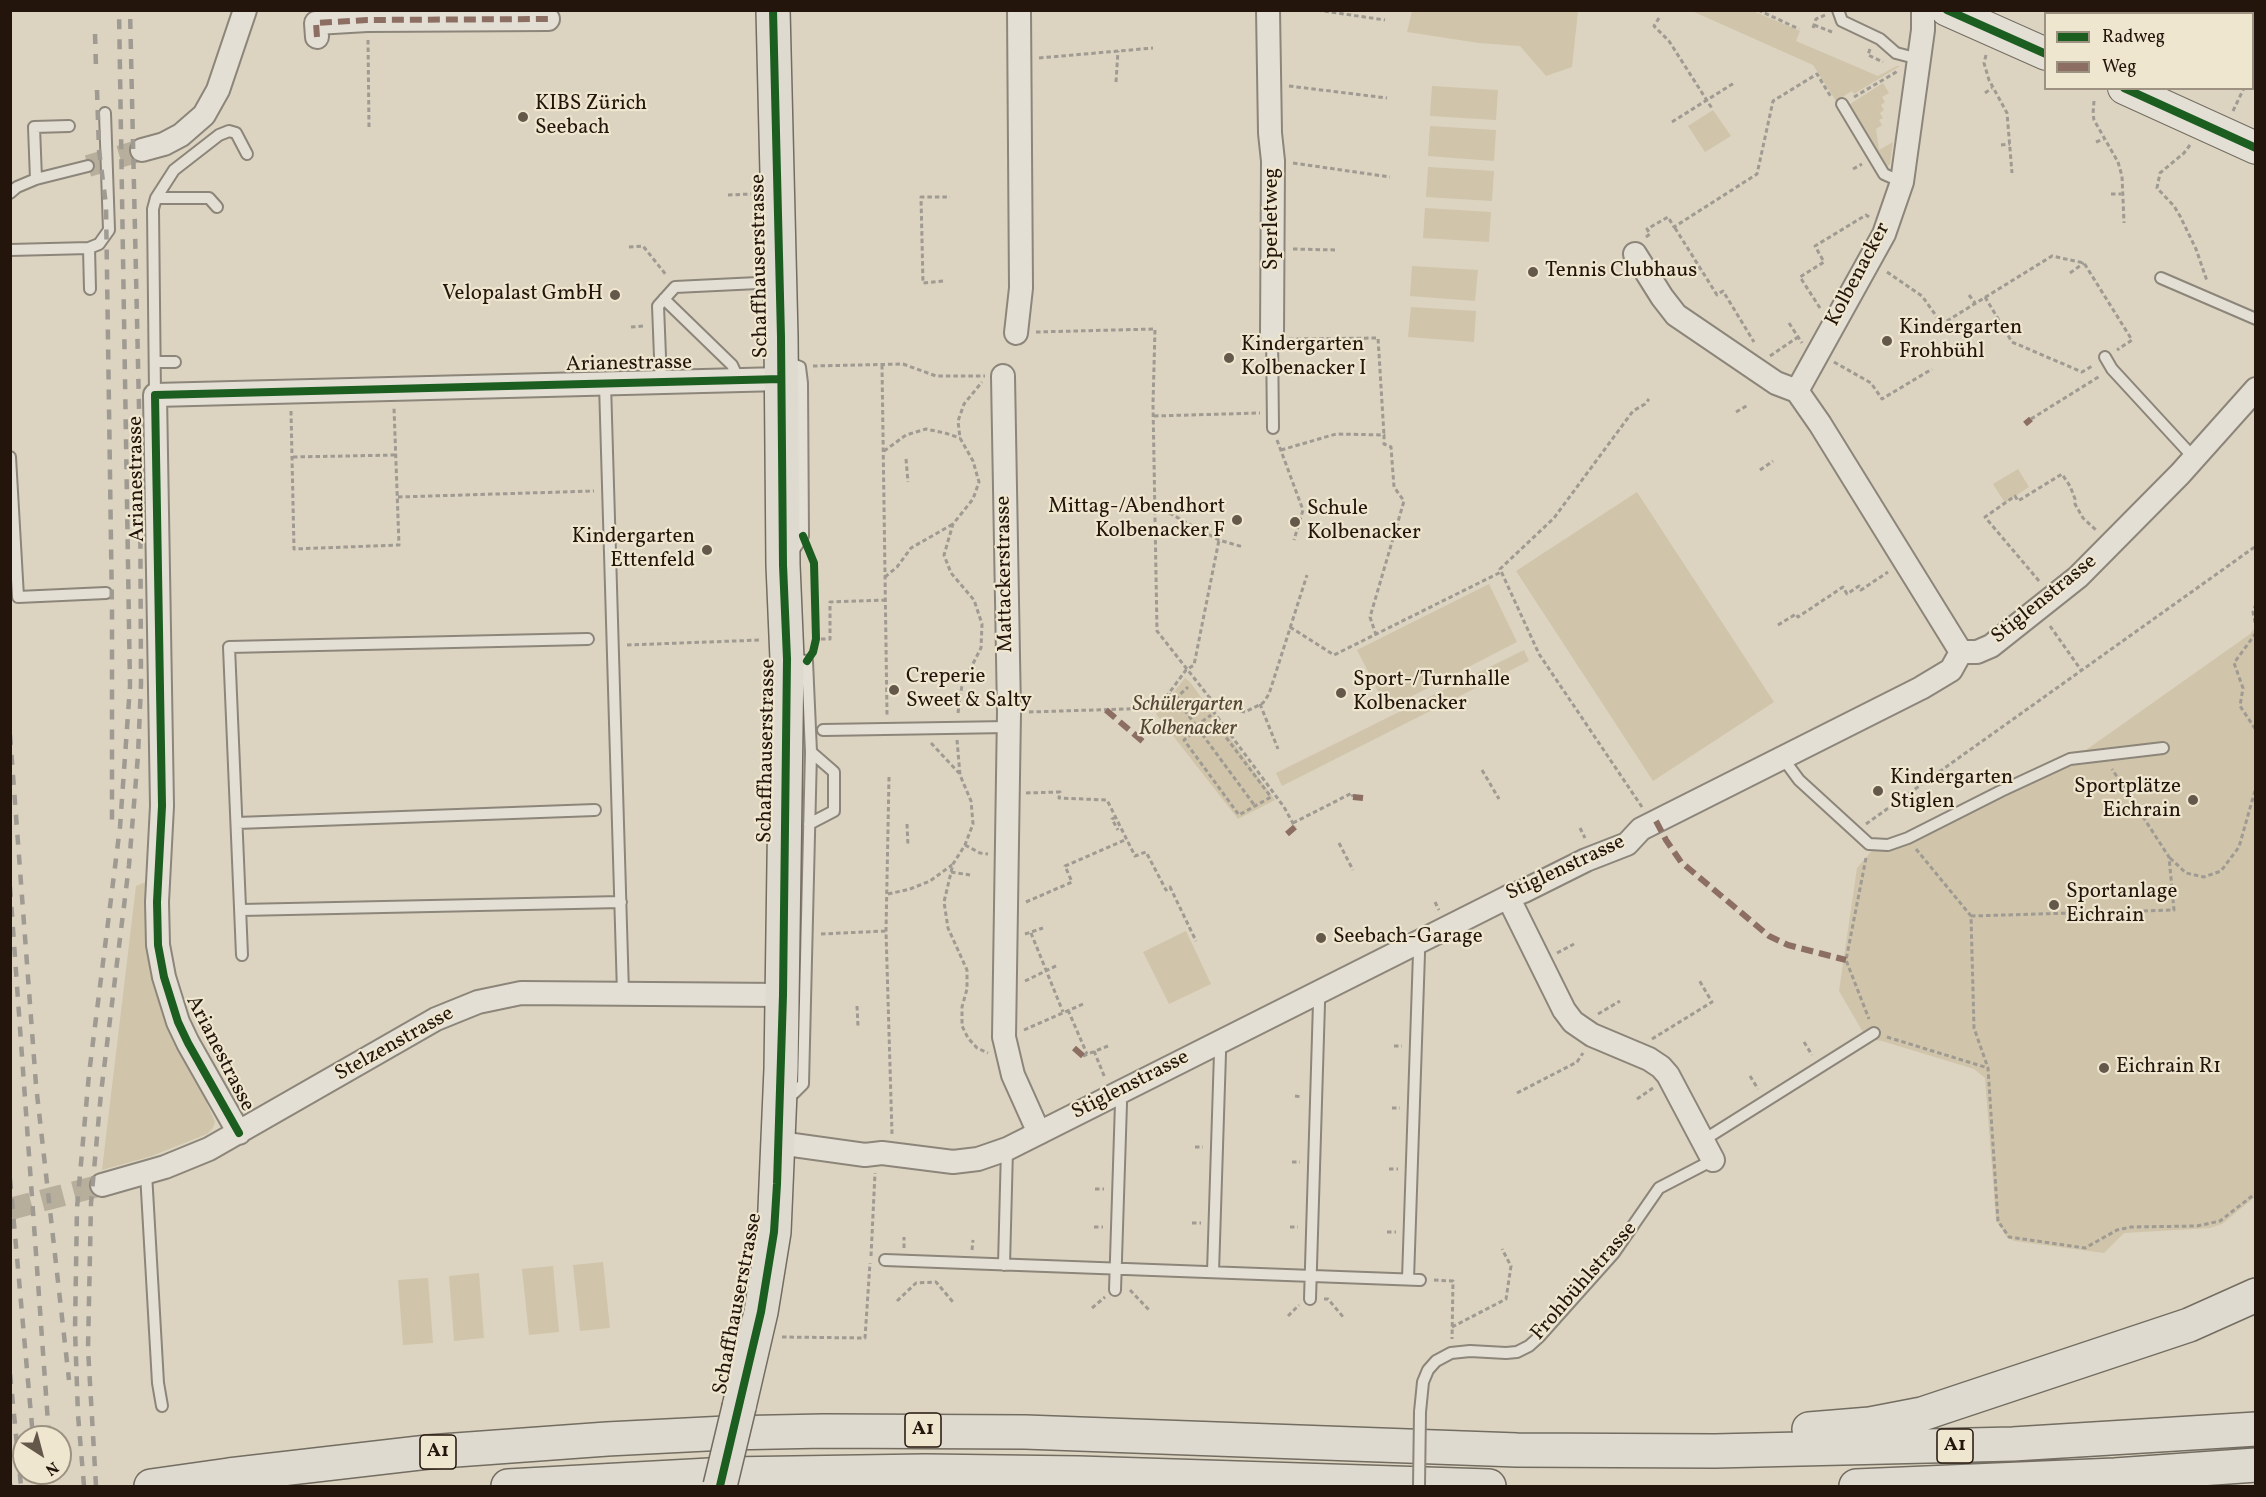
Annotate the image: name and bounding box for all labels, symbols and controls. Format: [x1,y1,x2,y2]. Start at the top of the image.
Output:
legend [2044,12,2254,90]
text: Radweg [2102,25,2165,50]
text: Weg [2102,55,2136,80]
place label: KIBS Zürich Seebach [535,92,647,142]
marker: KIBS Zürich Seebach [516,110,530,124]
street label: Sperletweg [1260,168,1286,270]
street label: Schaffhauserstrasse [747,174,775,358]
street label: Kolbenacker [1821,219,1897,331]
place label: Tennis Clubhaus [1545,259,1697,285]
marker: Tennis Clubhaus [1526,265,1540,279]
place label: Velopalast GmbH [442,282,603,308]
marker: Velopalast GmbH [608,288,622,302]
place label: Kindergarten Frohbühl [1899,316,2022,366]
place label: Kindergarten Kolbenacker I [1241,333,1366,383]
marker: Kindergarten Frohbühl [1880,334,1894,348]
street label: Arianestrasse [566,351,692,379]
marker: Kindergarten Kolbenacker I [1222,351,1236,365]
street label: Arianestrasse [124,416,152,542]
street label: Mattackerstrasse [992,495,1020,653]
place label: Mittag-/Abendhort Kolbenacker F [1048,495,1225,545]
place label: Schule Kolbenacker [1307,497,1421,547]
marker: Mittag-/Abendhort Kolbenacker F [1230,513,1244,527]
marker: Schule Kolbenacker [1288,515,1302,529]
place label: Kindergarten Ettenfeld [572,525,695,575]
marker: Kindergarten Ettenfeld [700,543,714,557]
street label: Stiglenstrasse [1987,550,2103,650]
street label: Schaffhauserstrasse [754,659,782,843]
place label: Creperie Sweet & Salty [906,665,1032,715]
place label: Sport-/Turnhalle Kolbenacker [1353,668,1510,718]
marker: Creperie Sweet & Salty [887,683,901,697]
marker: Sport-/Turnhalle Kolbenacker [1334,686,1348,700]
park label: Schülergarten Kolbenacker [1133,693,1243,743]
place label: Kindergarten Stiglen [1890,766,2013,816]
place label: Sportplätze Eichrain [2074,775,2181,825]
marker: Kindergarten Stiglen [1871,784,1885,798]
marker: Sportplätze Eichrain [2186,793,2200,807]
street label: Stiglenstrasse [1503,830,1629,908]
place label: Sportanlage Eichrain [2066,880,2177,930]
marker: Sportanlage Eichrain [2047,898,2061,912]
place label: Seebach-Garage [1333,925,1483,951]
marker: Seebach-Garage [1314,931,1328,945]
street label: Arianestrasse [179,992,259,1116]
street label: Stelzenstrasse [331,1002,459,1088]
street label: Stiglenstrasse [1068,1046,1194,1126]
place label: Eichrain R1 [2116,1055,2221,1081]
marker: Eichrain R1 [2097,1061,2111,1075]
street label: Schaffhauserstrasse [709,1211,769,1397]
street label: Frohbühlstrasse [1527,1217,1643,1347]
road number: A1 [905,1413,941,1447]
north arrow [12,1425,72,1485]
road number: A1 [1937,1429,1973,1463]
road number: A1 [420,1435,456,1469]
text: N [40,1456,63,1480]

